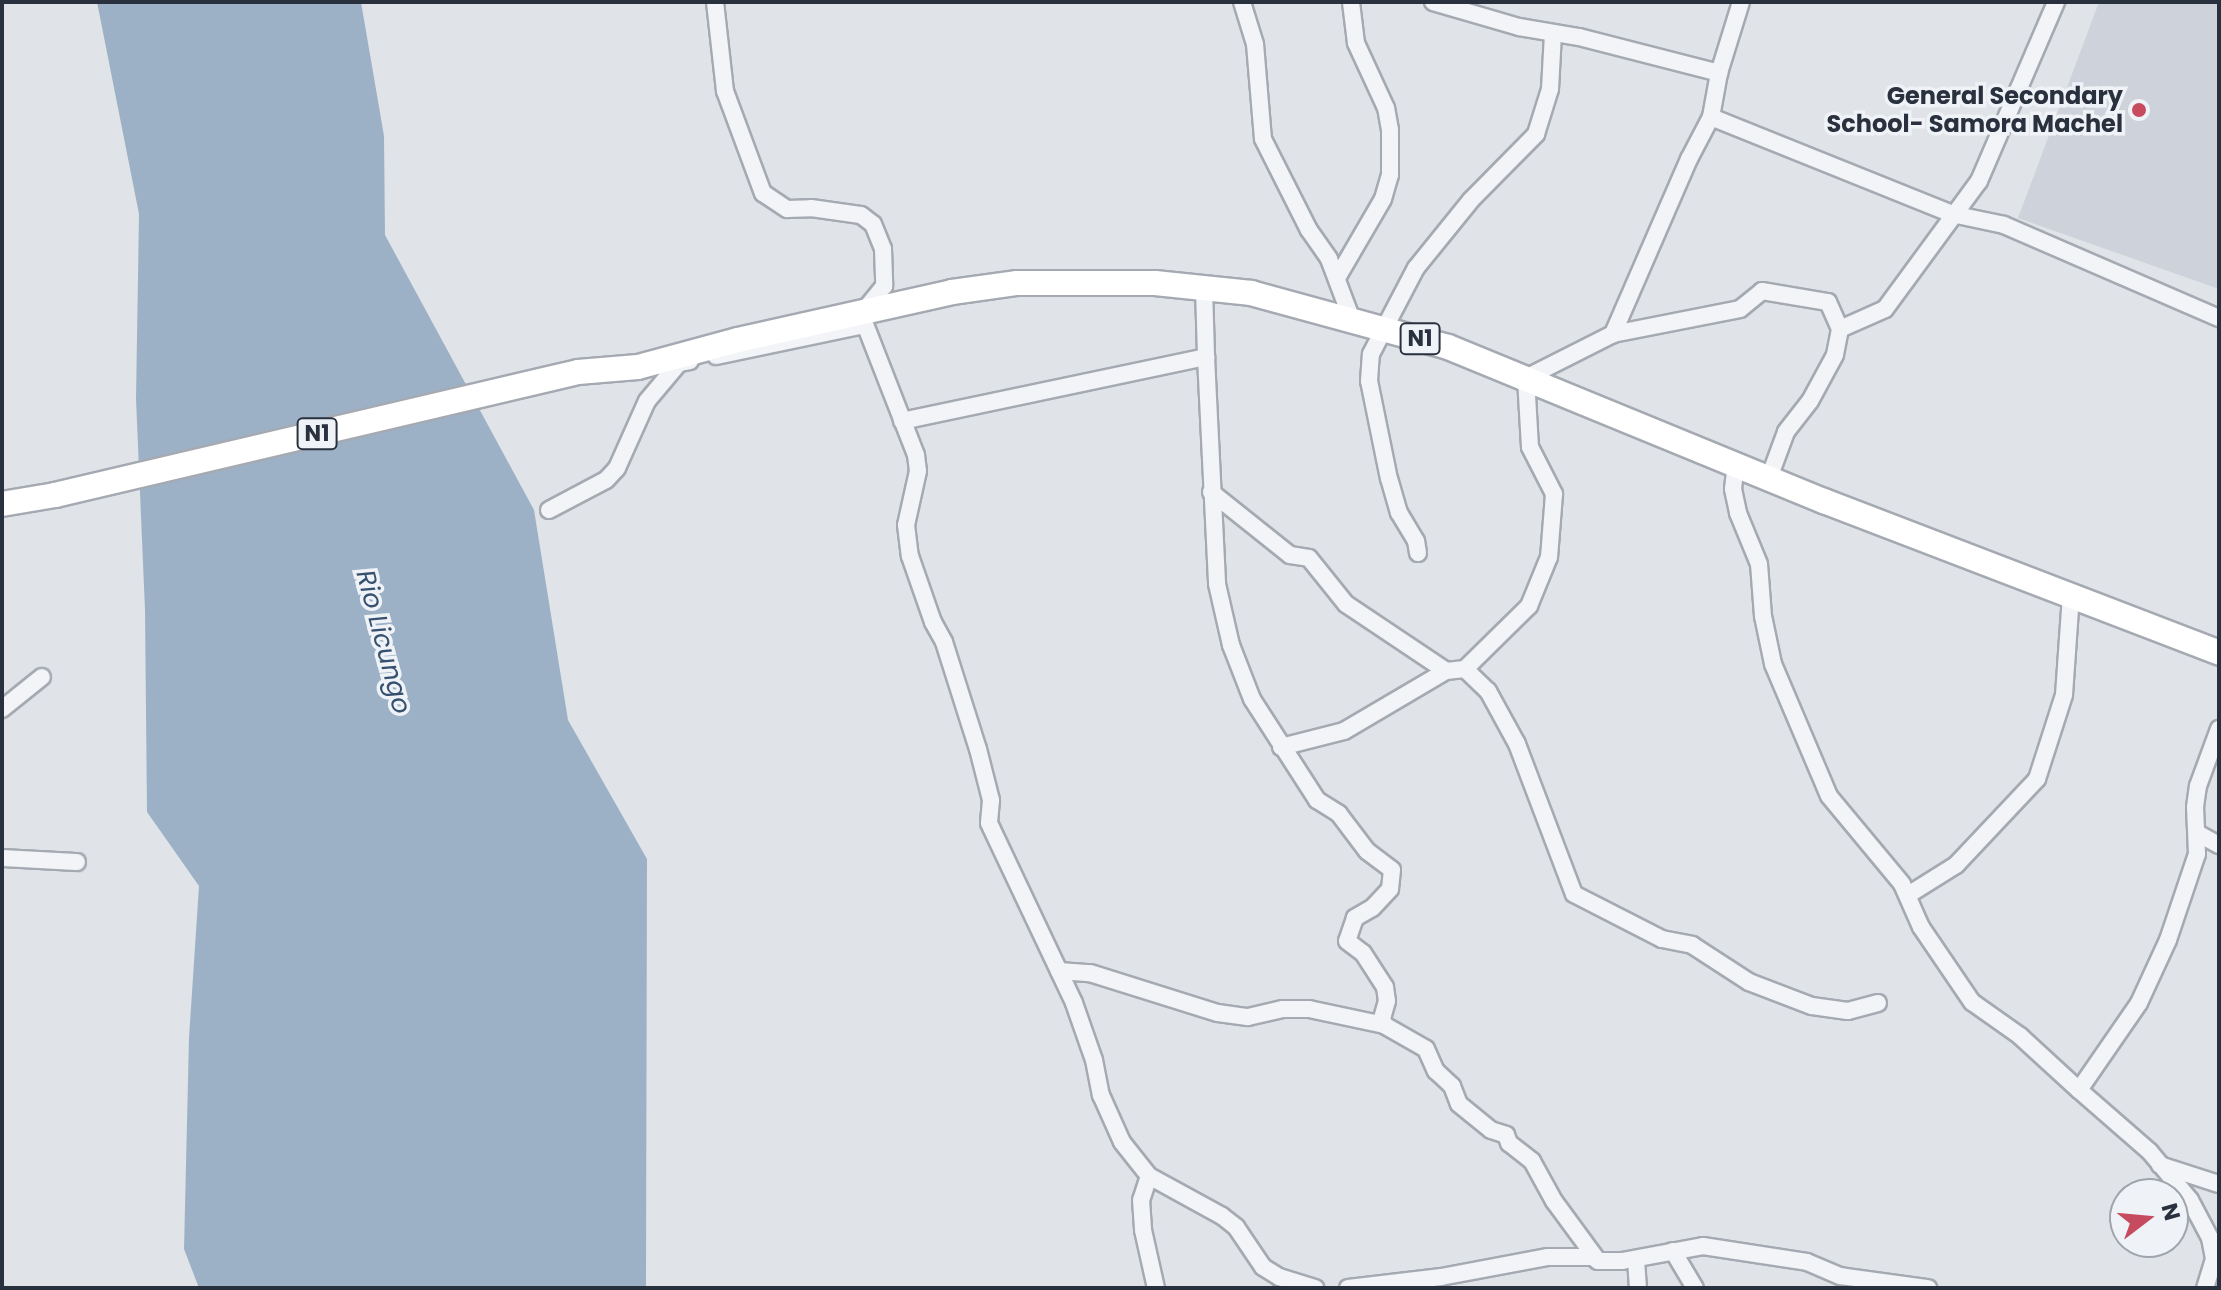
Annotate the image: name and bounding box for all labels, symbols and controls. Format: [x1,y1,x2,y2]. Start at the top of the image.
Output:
place label: General Secondary School- Samora Machel [1827,82,2123,138]
marker: General Secondary School- Samora Machel [2130,101,2148,119]
road number: N1 [1398,321,1442,357]
road number: N1 [295,416,339,452]
water label: Rio Licungo [349,567,417,717]
north arrow [2109,1178,2189,1258]
text: N [2153,1200,2188,1224]

